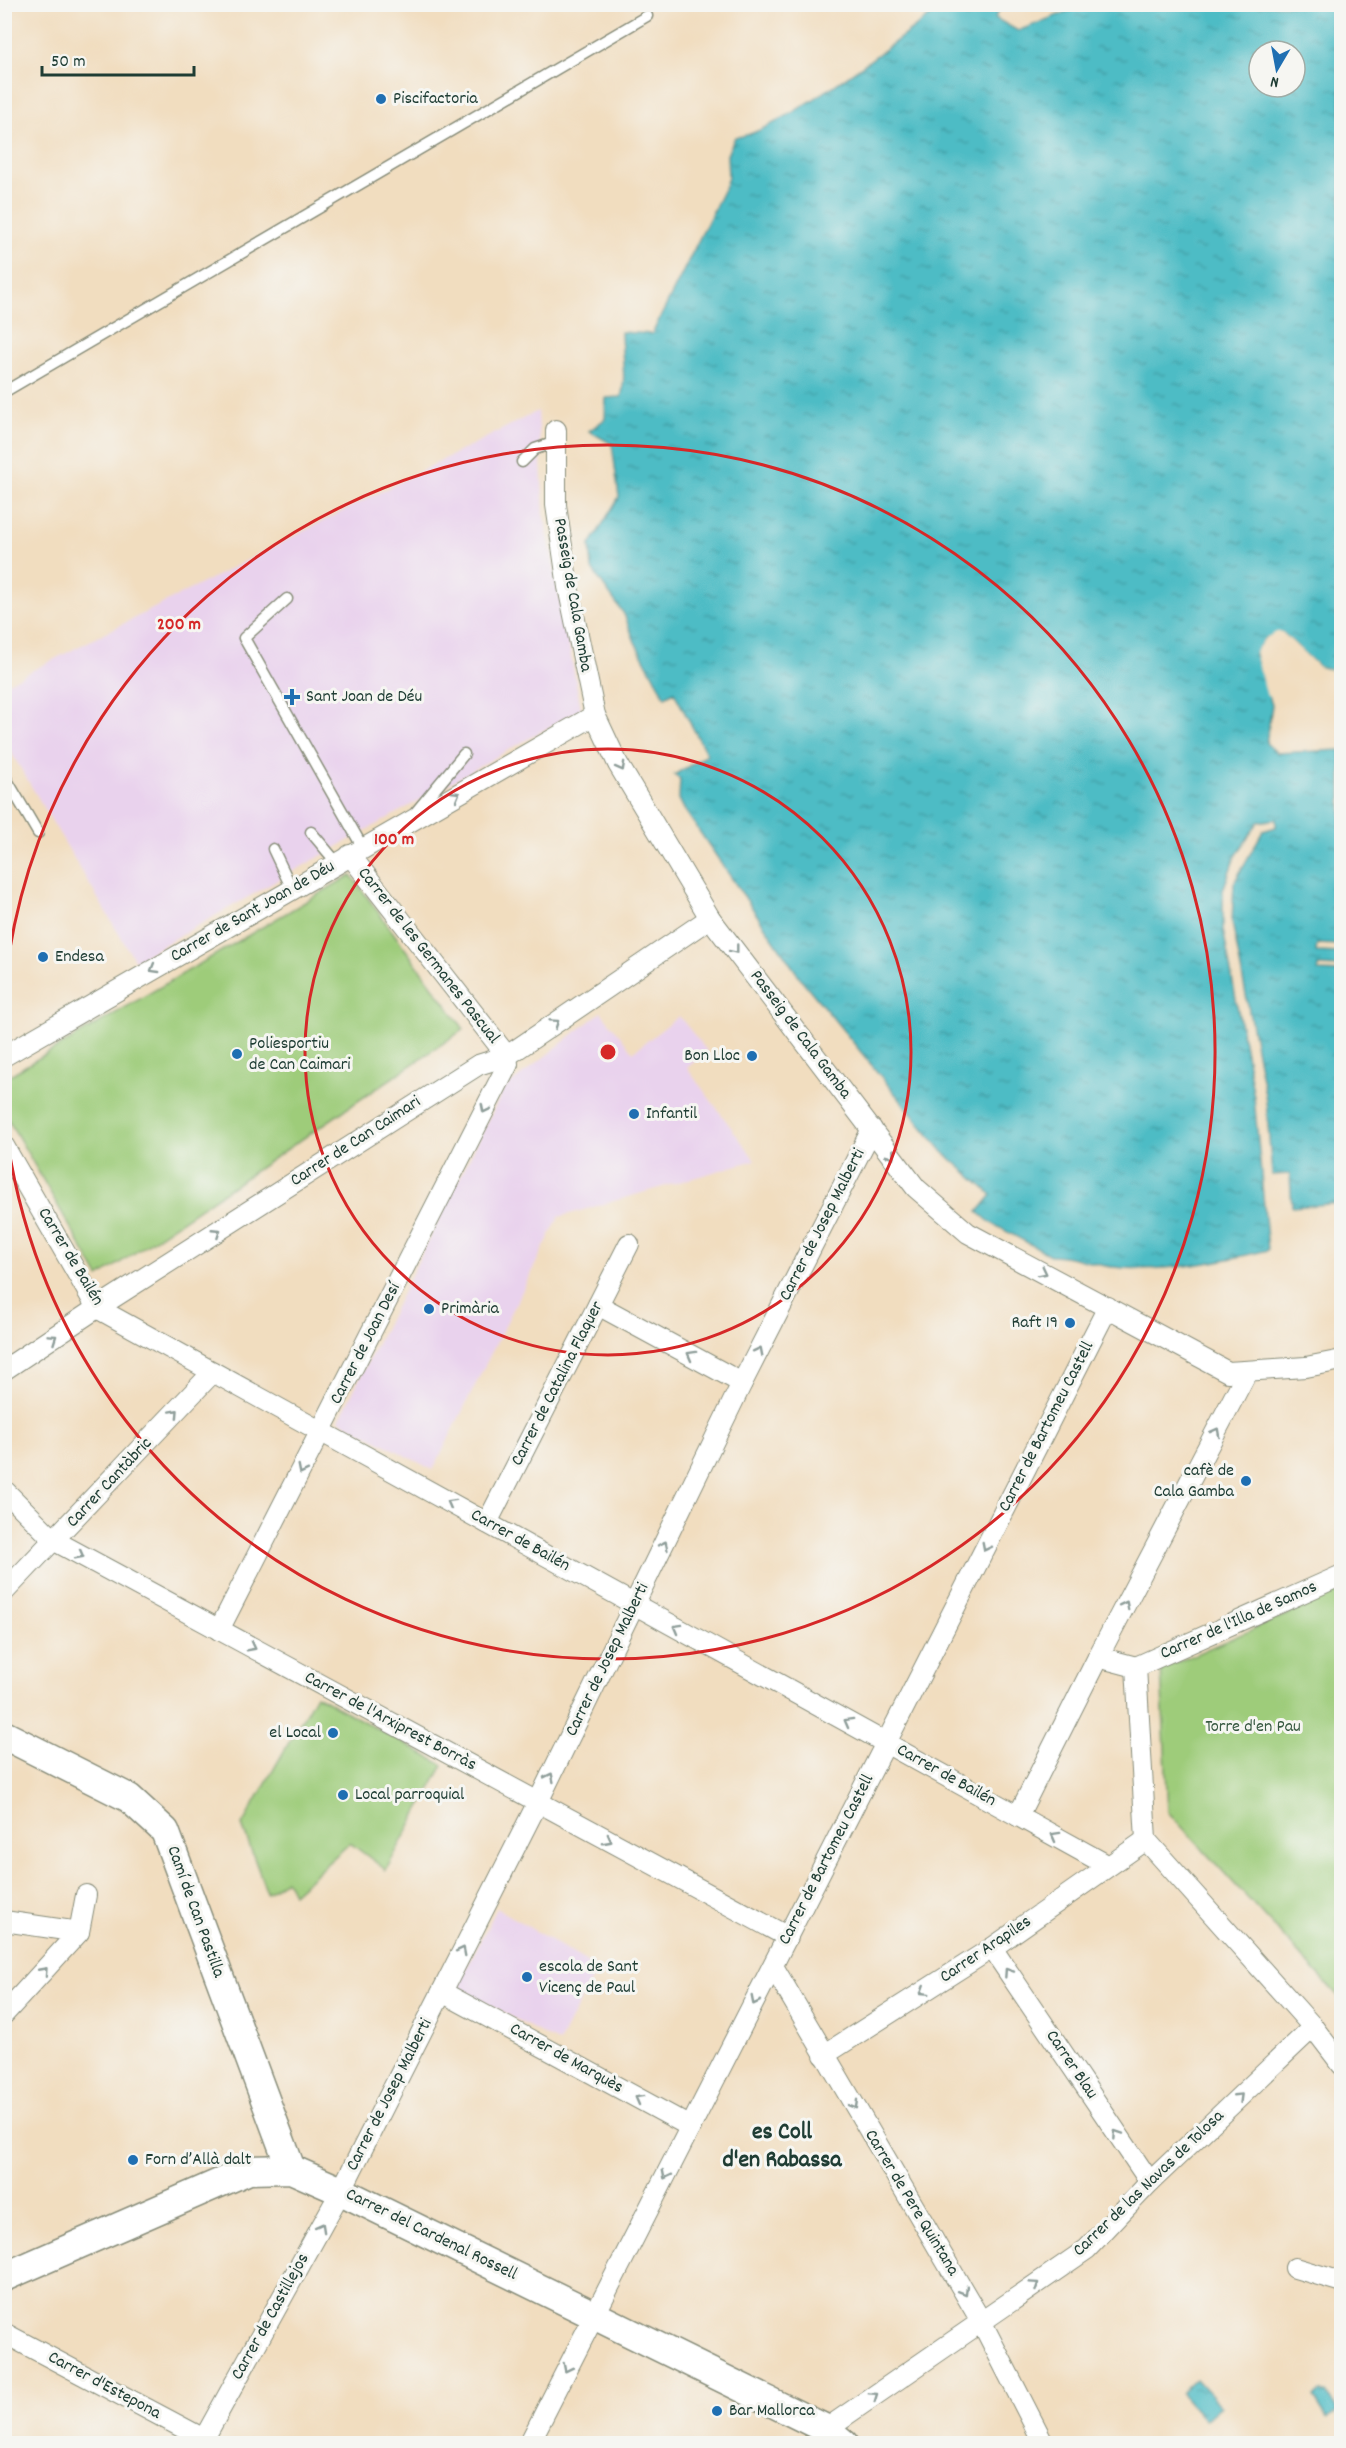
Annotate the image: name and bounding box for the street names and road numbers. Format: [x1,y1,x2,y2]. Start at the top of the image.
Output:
street label: Passeig de Cala Gamba [546,516,598,674]
street label: Carrer de Sant Joan de Déu [166,855,340,969]
street label: Carrer de les Germanes Pascual [351,862,505,1050]
street label: Passeig de Cala Gamba [743,965,857,1105]
street label: Carrer de Can Caimari [286,1090,426,1194]
street label: Carrer de Josep Malberti [774,1144,872,1306]
street label: Carrer de Bailén [31,1203,109,1311]
street label: Carrer de Joan Desí [325,1277,408,1409]
street label: Carrer de Catalina Flaquer [506,1297,611,1471]
street label: Carrer de Bartomeu Castell [993,1337,1101,1517]
street label: Carrer Cantàbric [61,1432,159,1534]
street label: Carrer de Bailén [466,1503,574,1579]
street label: Carrer de l'Illa de Samos [1157,1575,1321,1667]
street label: Carrer de Josep Malberti [560,1579,656,1741]
street label: Carrer de l'Arxiprest Borràs [299,1666,481,1778]
street label: Carrer de Bailén [892,1738,1000,1814]
street label: Carrer de Bartomeu Castell [773,1770,881,1950]
street label: Camí de Can Pastilla [160,1843,231,1982]
street label: Carrer Arapiles [935,1910,1037,1990]
street label: Carrer de Josep Malberti [341,2014,439,2176]
street label: Carrer de Marquès [505,2017,627,2101]
street label: Carrer Blau [1039,2025,1103,2105]
street label: Carrer de las Navas de Tolosa [1068,2105,1231,2263]
street label: Carrer de Pere Quintana [857,2125,965,2281]
street label: Carrer del Cardenal Rossell [341,2183,522,2288]
street label: Carrer de Castillejos [226,2249,316,2385]
street label: Carrer d'Estepona [43,2346,165,2427]

